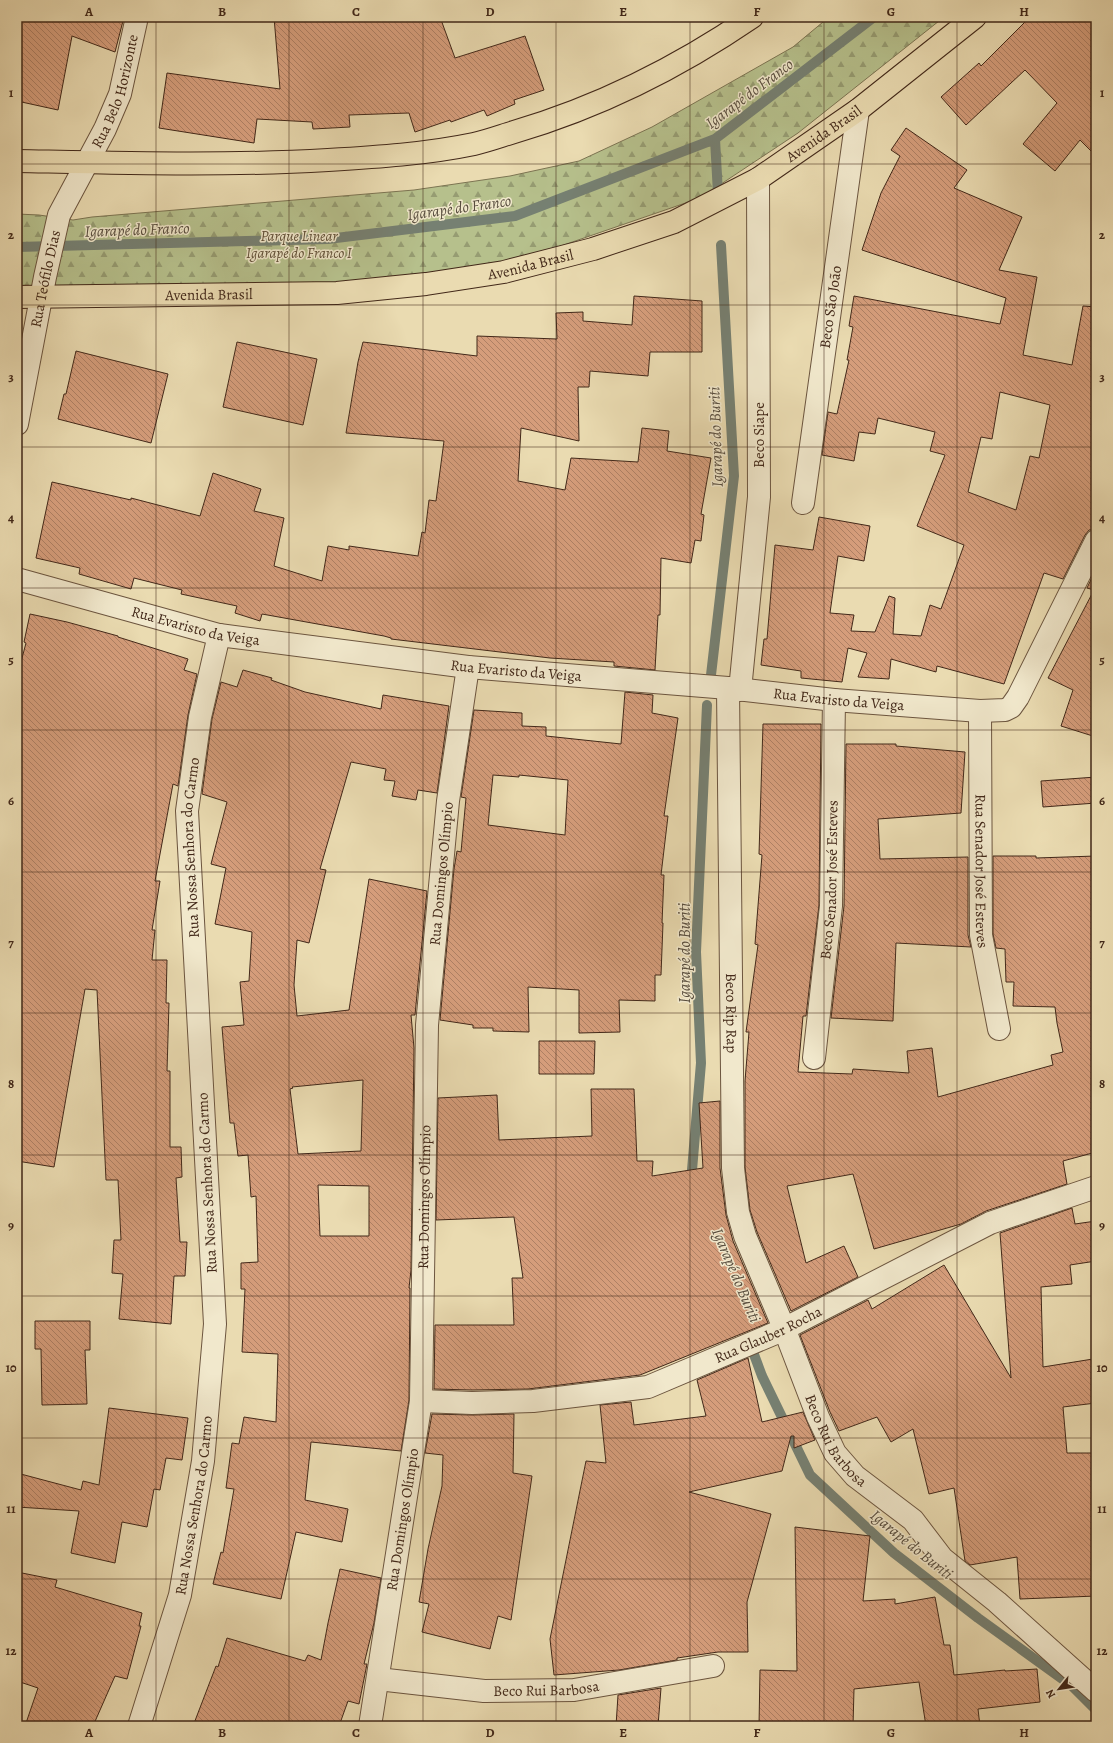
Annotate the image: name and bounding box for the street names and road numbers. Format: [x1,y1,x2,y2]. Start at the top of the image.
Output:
street label: Rua Belo Horizonte [87,32,143,152]
street label: Avenida Brasil [781,101,866,167]
street label: Rua Teófilo Dias [26,228,65,329]
street label: Avenida Brasil [486,244,576,284]
street label: Beco São João [815,264,846,350]
street label: Avenida Brasil [164,284,253,305]
street label: Beco Siape [749,402,769,468]
street label: Rua Evaristo da Veiga [129,601,261,650]
street label: Rua Evaristo da Veiga [449,655,583,686]
street label: Rua Evaristo da Veiga [772,683,905,715]
street label: Rua Nossa Senhora do Carmo [177,756,204,938]
street label: Rua Senador José Esteves [970,794,993,950]
street label: Beco Senador José Esteves [815,800,843,960]
street label: Rua Domingos Olímpio [424,801,458,946]
street label: Beco Rip Rap [721,973,742,1053]
street label: Rua Nossa Senhora do Carmo [192,1092,222,1274]
street label: Rua Domingos Olímpio [413,1125,435,1269]
street label: Rua Glauber Rocha [711,1301,825,1368]
street label: Beco Rui Barbosa [800,1391,871,1491]
street label: Rua Nossa Senhora do Carmo [170,1415,217,1597]
street label: Rua Domingos Olímpio [381,1447,423,1592]
street label: Beco Rui Barbosa [493,1676,601,1701]

